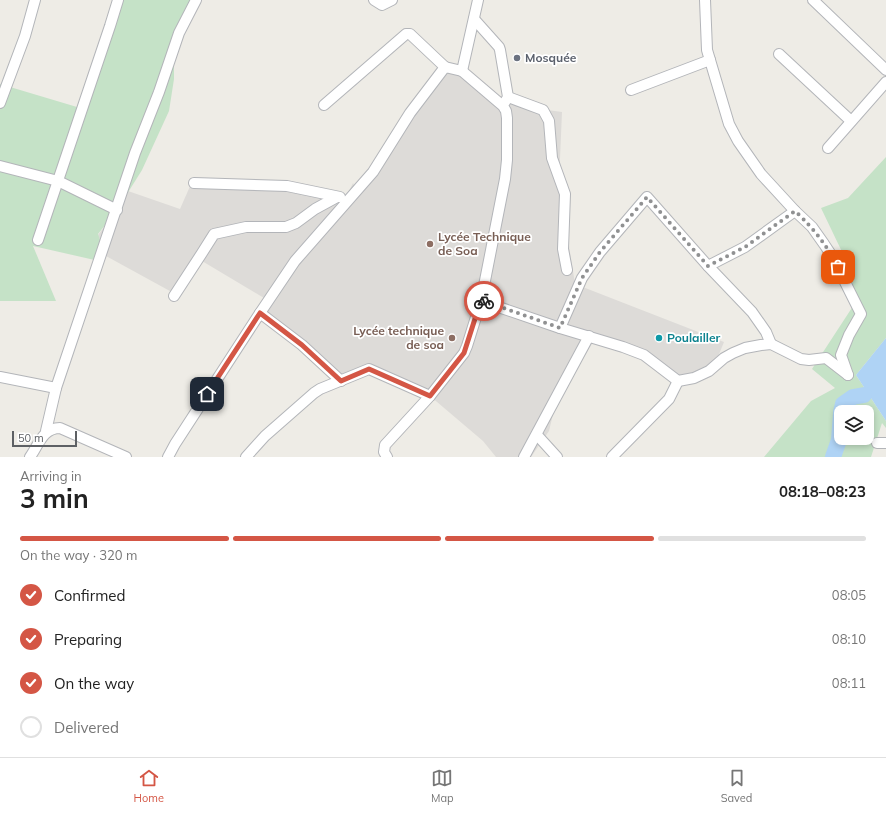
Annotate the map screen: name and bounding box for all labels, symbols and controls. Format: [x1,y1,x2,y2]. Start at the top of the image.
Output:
place label: Mosquée [525,50,577,65]
marker: Mosquée [512,53,522,63]
place label: Lycée Technique de Soa [438,229,531,258]
marker: Lycée Technique de Soa [425,239,435,249]
pin [821,250,855,284]
icon: bag [827,256,849,278]
courier [464,281,504,321]
icon: bike [473,290,495,312]
place label: Lycée technique de soa [353,323,444,352]
place label: Poulailler [667,330,720,345]
marker: Lycée technique de soa [447,333,457,343]
marker: Poulailler [654,333,664,343]
pin [190,377,224,411]
icon: home [196,383,218,405]
map controls [834,405,874,445]
button: layers [834,405,874,445]
scale bar [12,429,77,448]
text: 50 m [18,431,44,445]
text: Arriving in [20,468,82,484]
text: 3 min [20,482,89,515]
text: 08:18–08:23 [779,482,866,501]
text: On the way · 320 m [20,547,137,563]
icon: check [20,584,42,606]
text: Confirmed [54,586,125,605]
text: 08:05 [832,587,866,603]
icon: check [20,628,42,650]
text: Preparing [54,630,122,649]
text: 08:10 [832,631,866,647]
icon: check [20,672,42,694]
text: On the way [54,674,134,693]
text: 08:11 [832,675,866,691]
text: Delivered [54,718,119,737]
tab: Home [134,767,164,805]
tab: Map [431,767,454,805]
tab: Saved [721,767,752,805]

